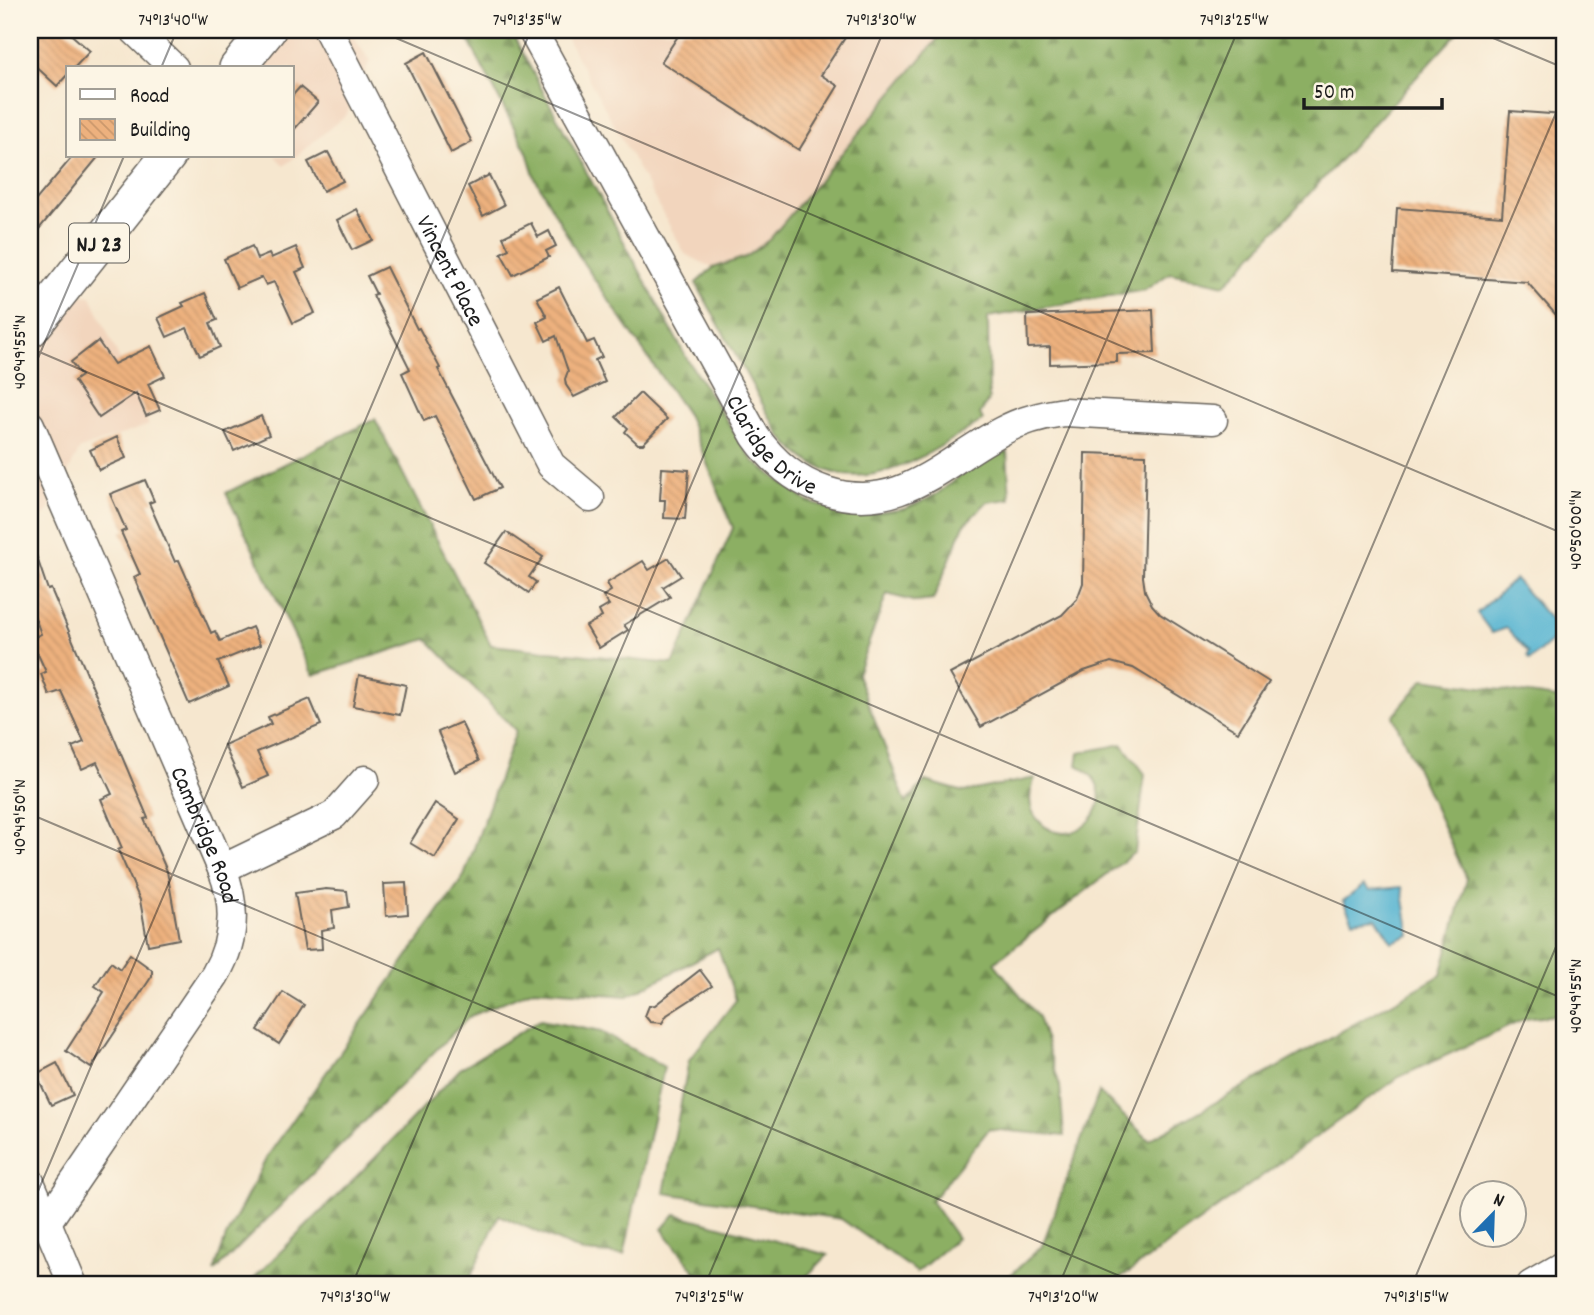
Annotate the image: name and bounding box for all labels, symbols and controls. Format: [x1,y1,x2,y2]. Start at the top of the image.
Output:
text: 74°13'40"W [138,9,208,34]
text: 74°13'35"W [493,9,562,34]
text: 74°13'30"W [846,9,917,34]
text: 74°13'25"W [1200,9,1269,34]
legend [66,66,294,158]
scale bar [1304,66,1442,110]
text: 50 m [1314,79,1354,109]
text: Road [130,83,169,113]
text: Building [130,117,190,147]
street label: Vincent Place [406,210,491,333]
road number: NJ 23 [69,224,129,262]
text: 40°49'55"N [9,315,34,389]
street label: Claridge Drive [716,390,822,506]
text: 40°50'00"N [1565,490,1590,570]
street label: Cambridge Road [160,762,245,906]
text: 40°49'50"N [9,779,34,855]
text: 40°49'55"N [1565,959,1590,1033]
north arrow [1458,1178,1528,1248]
text: N [1489,1187,1508,1216]
text: 74°13'30"W [320,1286,391,1311]
text: 74°13'25"W [675,1286,744,1311]
text: 74°13'20"W [1028,1286,1099,1311]
text: 74°13'15"W [1384,1286,1449,1311]

